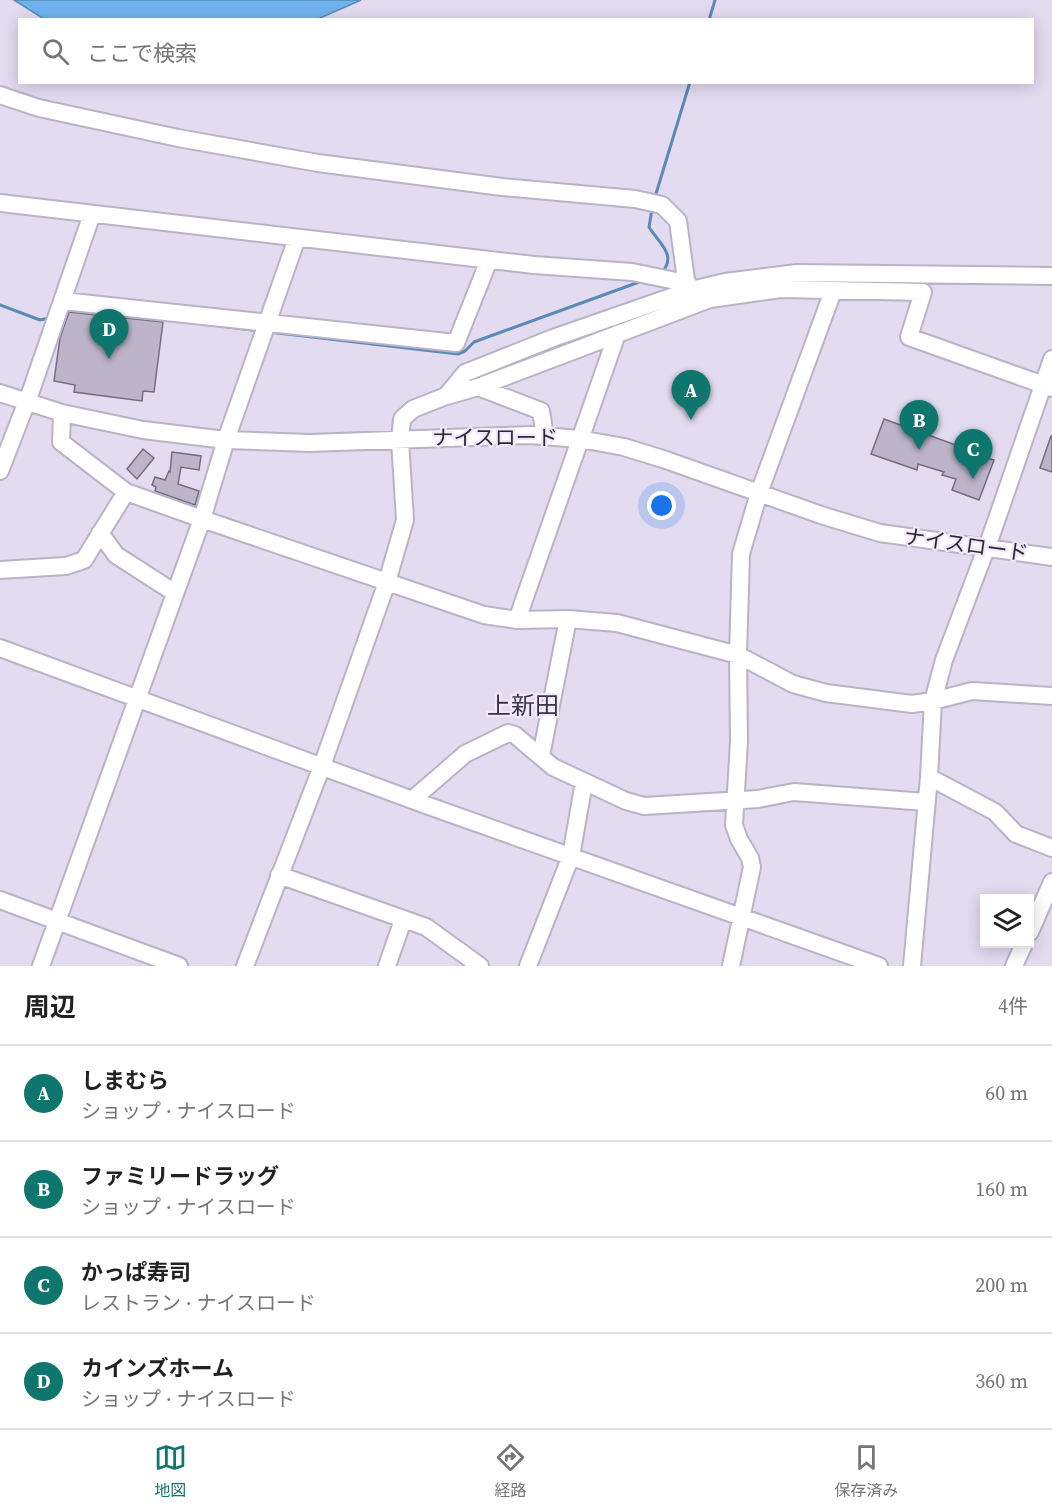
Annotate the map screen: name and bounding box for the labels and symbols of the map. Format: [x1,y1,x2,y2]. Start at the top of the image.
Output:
pin: D [90,310,128,359]
pin: A [672,370,710,420]
pin: B [900,400,938,450]
street label: ナイスロード [432,423,558,452]
pin: C [954,430,992,479]
your location [647,491,676,520]
street label: ナイスロード [902,521,1030,568]
district label: 上新田 [487,689,559,722]

